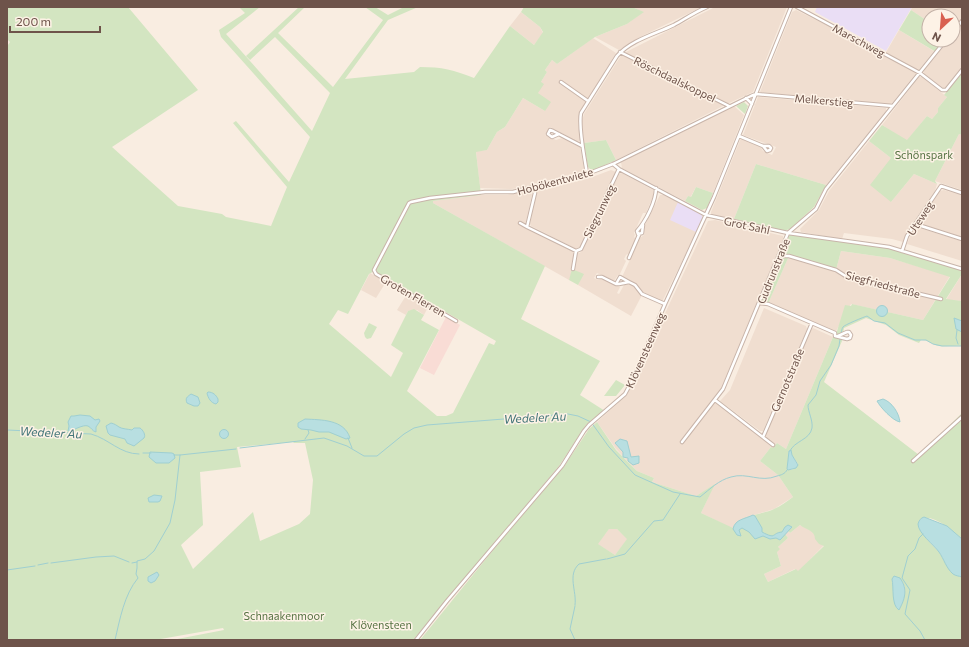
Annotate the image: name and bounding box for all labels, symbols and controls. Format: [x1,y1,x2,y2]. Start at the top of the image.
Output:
scale bar [10,8,100,34]
north arrow [921,8,961,48]
text: 200 m [16,14,51,28]
street label: Marschweg [831,21,887,59]
text: N [930,30,943,45]
street label: Röschdaalskoppel [632,53,718,105]
street label: Melkerstieg [794,91,854,109]
park label: Schönspark [895,148,953,161]
street label: Hobökentwiete [516,165,594,197]
street label: Siegrunweg [580,182,618,240]
street label: Uteweg [904,198,936,238]
street label: Grot Sahl [723,214,771,236]
street label: Gudrunstraße [754,236,792,306]
street label: Siegfriedstraße [844,268,922,300]
street label: Groten Flerren [378,271,448,319]
street label: Klövensteenweg [622,310,668,390]
street label: Gernotstraße [768,346,806,414]
water label: Wedeler Au [503,408,567,426]
water label: Wedeler Au [19,423,83,441]
park label: Schnaakenmoor [244,609,325,622]
park label: Klövensteen [350,618,412,631]

